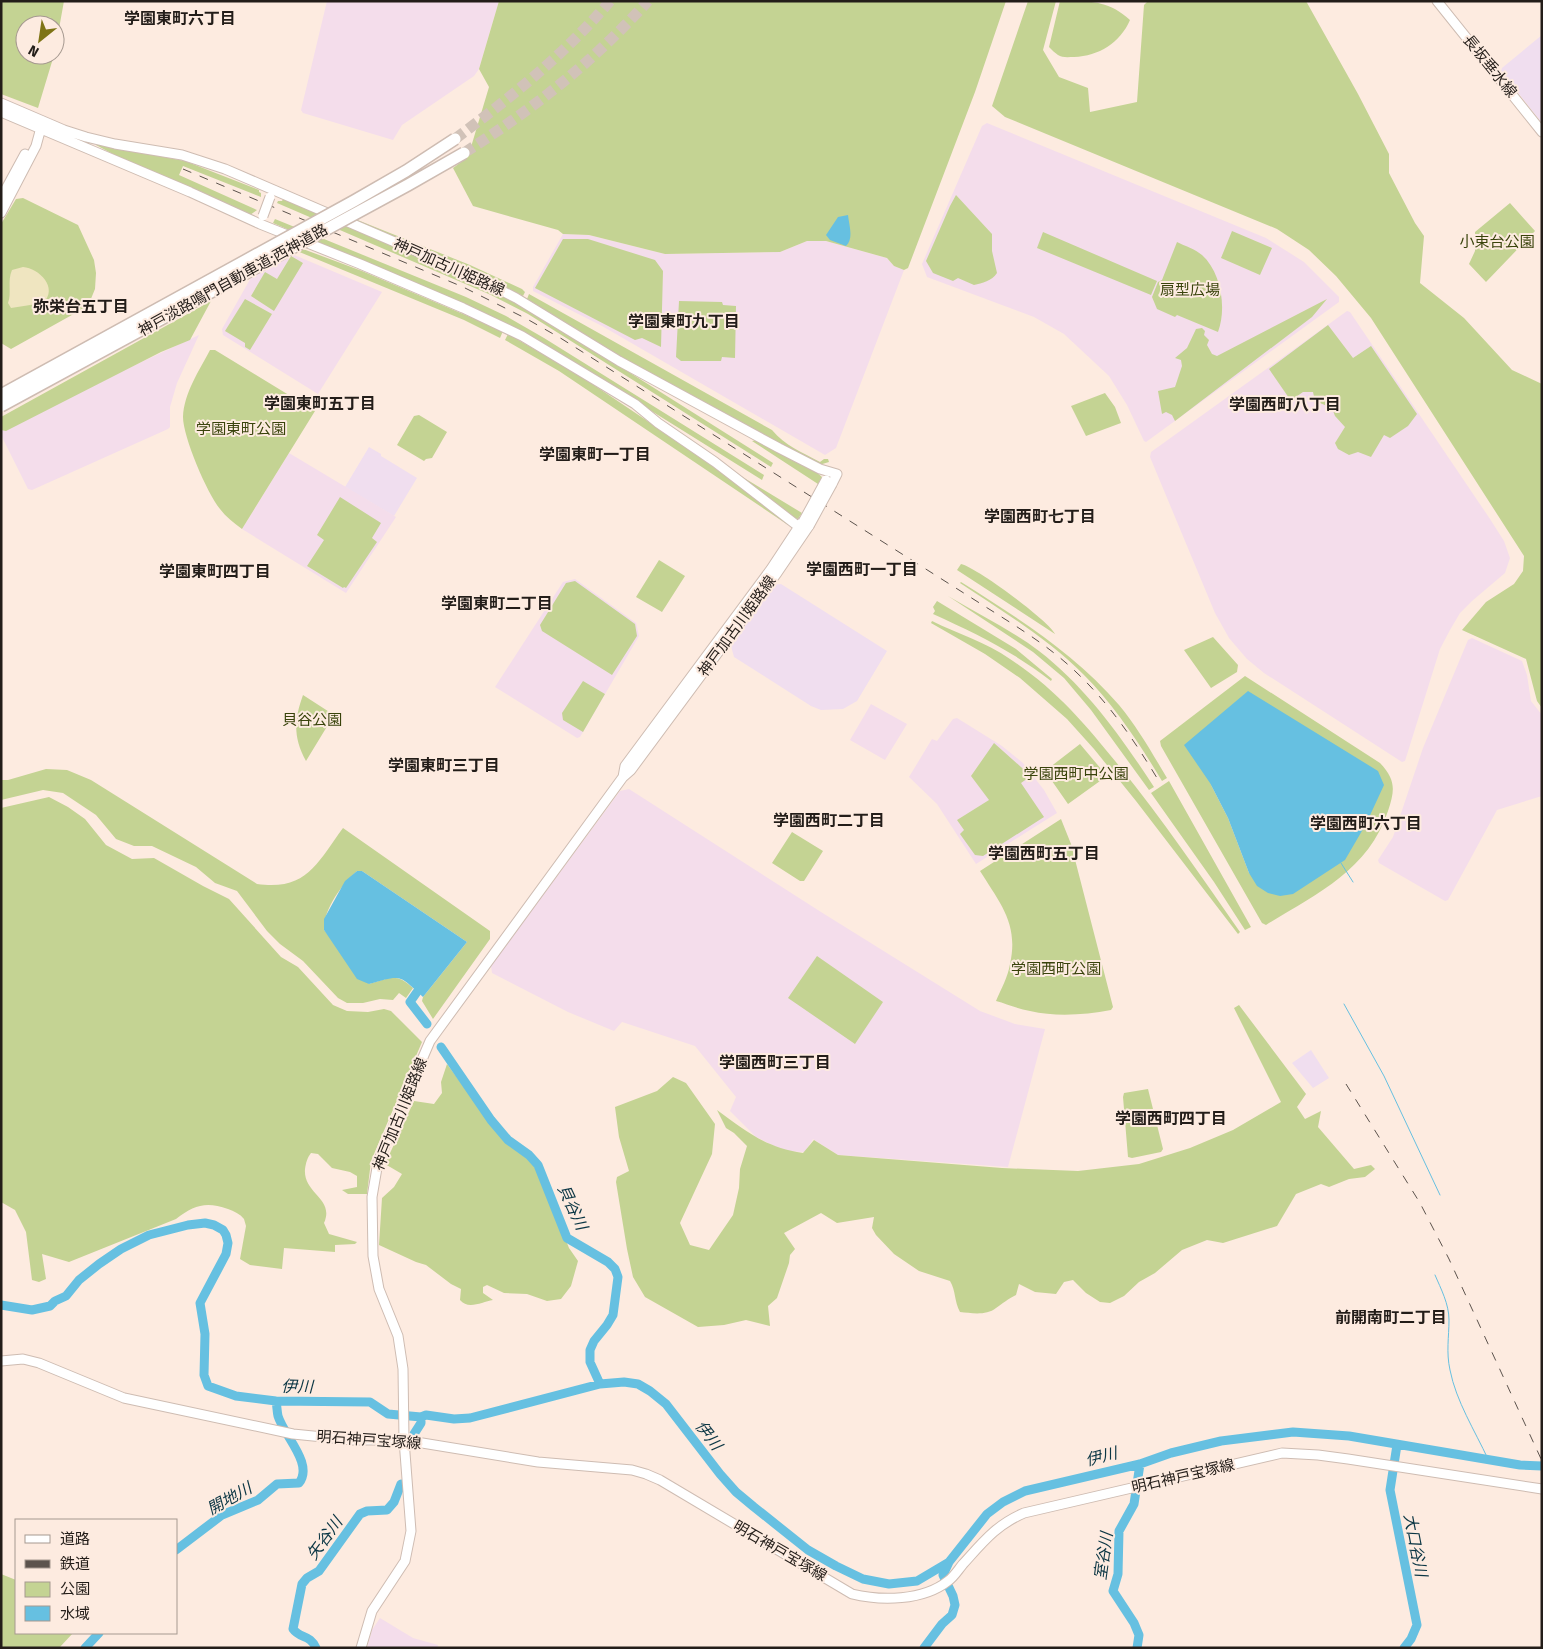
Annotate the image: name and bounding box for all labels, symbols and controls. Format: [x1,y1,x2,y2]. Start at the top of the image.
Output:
district label: 学園東町六丁目 [124,9,236,28]
north arrow [15,15,65,65]
street label: 長坂垂水線 [1459,31,1521,101]
text: N [25,41,42,61]
street label: 神戸淡路鳴門自動車道;西神道路 [135,220,331,340]
park label: 小束台公園 [1459,233,1535,251]
street label: 神戸加古川姫路線 [391,234,507,300]
park label: 扇型広場 [1160,281,1220,299]
district label: 弥栄台五丁目 [33,297,129,316]
district label: 学園東町九丁目 [628,312,740,331]
district label: 学園東町五丁目 [264,394,376,413]
district label: 学園西町八丁目 [1229,395,1341,414]
park label: 学園東町公園 [196,420,286,438]
district label: 学園東町一丁目 [539,445,651,464]
district label: 学園西町七丁目 [984,507,1096,526]
district label: 学園西町一丁目 [806,560,918,579]
district label: 学園東町四丁目 [159,562,271,581]
street label: 神戸加古川姫路線 [694,572,780,680]
district label: 学園東町二丁目 [441,594,553,613]
park label: 貝谷公園 [282,711,342,729]
district label: 学園東町三丁目 [388,756,500,775]
park label: 学園西町中公園 [1023,765,1129,783]
district label: 学園西町二丁目 [773,811,885,830]
district label: 学園西町六丁目 [1310,814,1422,833]
district label: 学園西町五丁目 [988,844,1100,863]
park label: 学園西町公園 [1011,960,1101,978]
district label: 学園西町三丁目 [719,1053,831,1072]
street label: 神戸加古川姫路線 [369,1055,431,1173]
district label: 学園西町四丁目 [1115,1109,1227,1128]
water label: 貝谷川 [554,1181,592,1235]
district label: 前開南町二丁目 [1335,1308,1447,1327]
water label: 伊川 [281,1377,315,1396]
water label: 伊川 [691,1417,727,1455]
street label: 明石神戸宝塚線 [316,1427,422,1453]
water label: 伊川 [1083,1443,1121,1470]
street label: 明石神戸宝塚線 [1130,1455,1236,1497]
water label: 開地川 [204,1478,257,1518]
water label: 矢谷川 [303,1512,347,1563]
water label: 大口谷川 [1400,1512,1431,1580]
street label: 明石神戸宝塚線 [730,1517,830,1585]
legend [15,1519,178,1634]
water label: 室谷川 [1091,1529,1117,1581]
text: 道路 [60,1530,90,1548]
text: 鉄道 [60,1555,90,1573]
text: 公園 [60,1580,90,1598]
text: 水域 [60,1605,90,1623]

